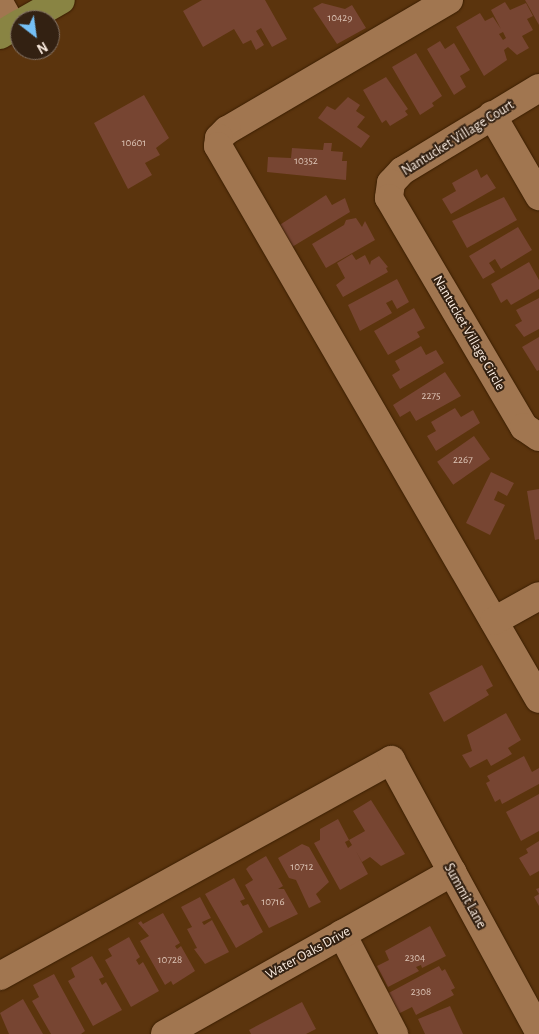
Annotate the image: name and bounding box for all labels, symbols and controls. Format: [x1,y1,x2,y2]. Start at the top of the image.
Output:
north arrow [10,10,60,60]
house number: 10429 [327,11,353,25]
text: N [34,39,50,56]
street label: Nantucket Village Court [399,97,517,179]
house number: 10601 [122,136,146,150]
house number: 10352 [294,154,318,168]
street label: Nantucket Village Circle [429,273,509,393]
house number: 2275 [421,389,441,403]
house number: 2267 [453,453,473,467]
house number: 10712 [291,860,313,874]
street label: Summit Lane [440,861,490,931]
house number: 10716 [261,895,285,909]
street label: Water Oaks Drive [263,923,353,983]
house number: 2304 [405,951,425,965]
house number: 10728 [158,953,182,967]
house number: 2308 [411,985,431,999]

